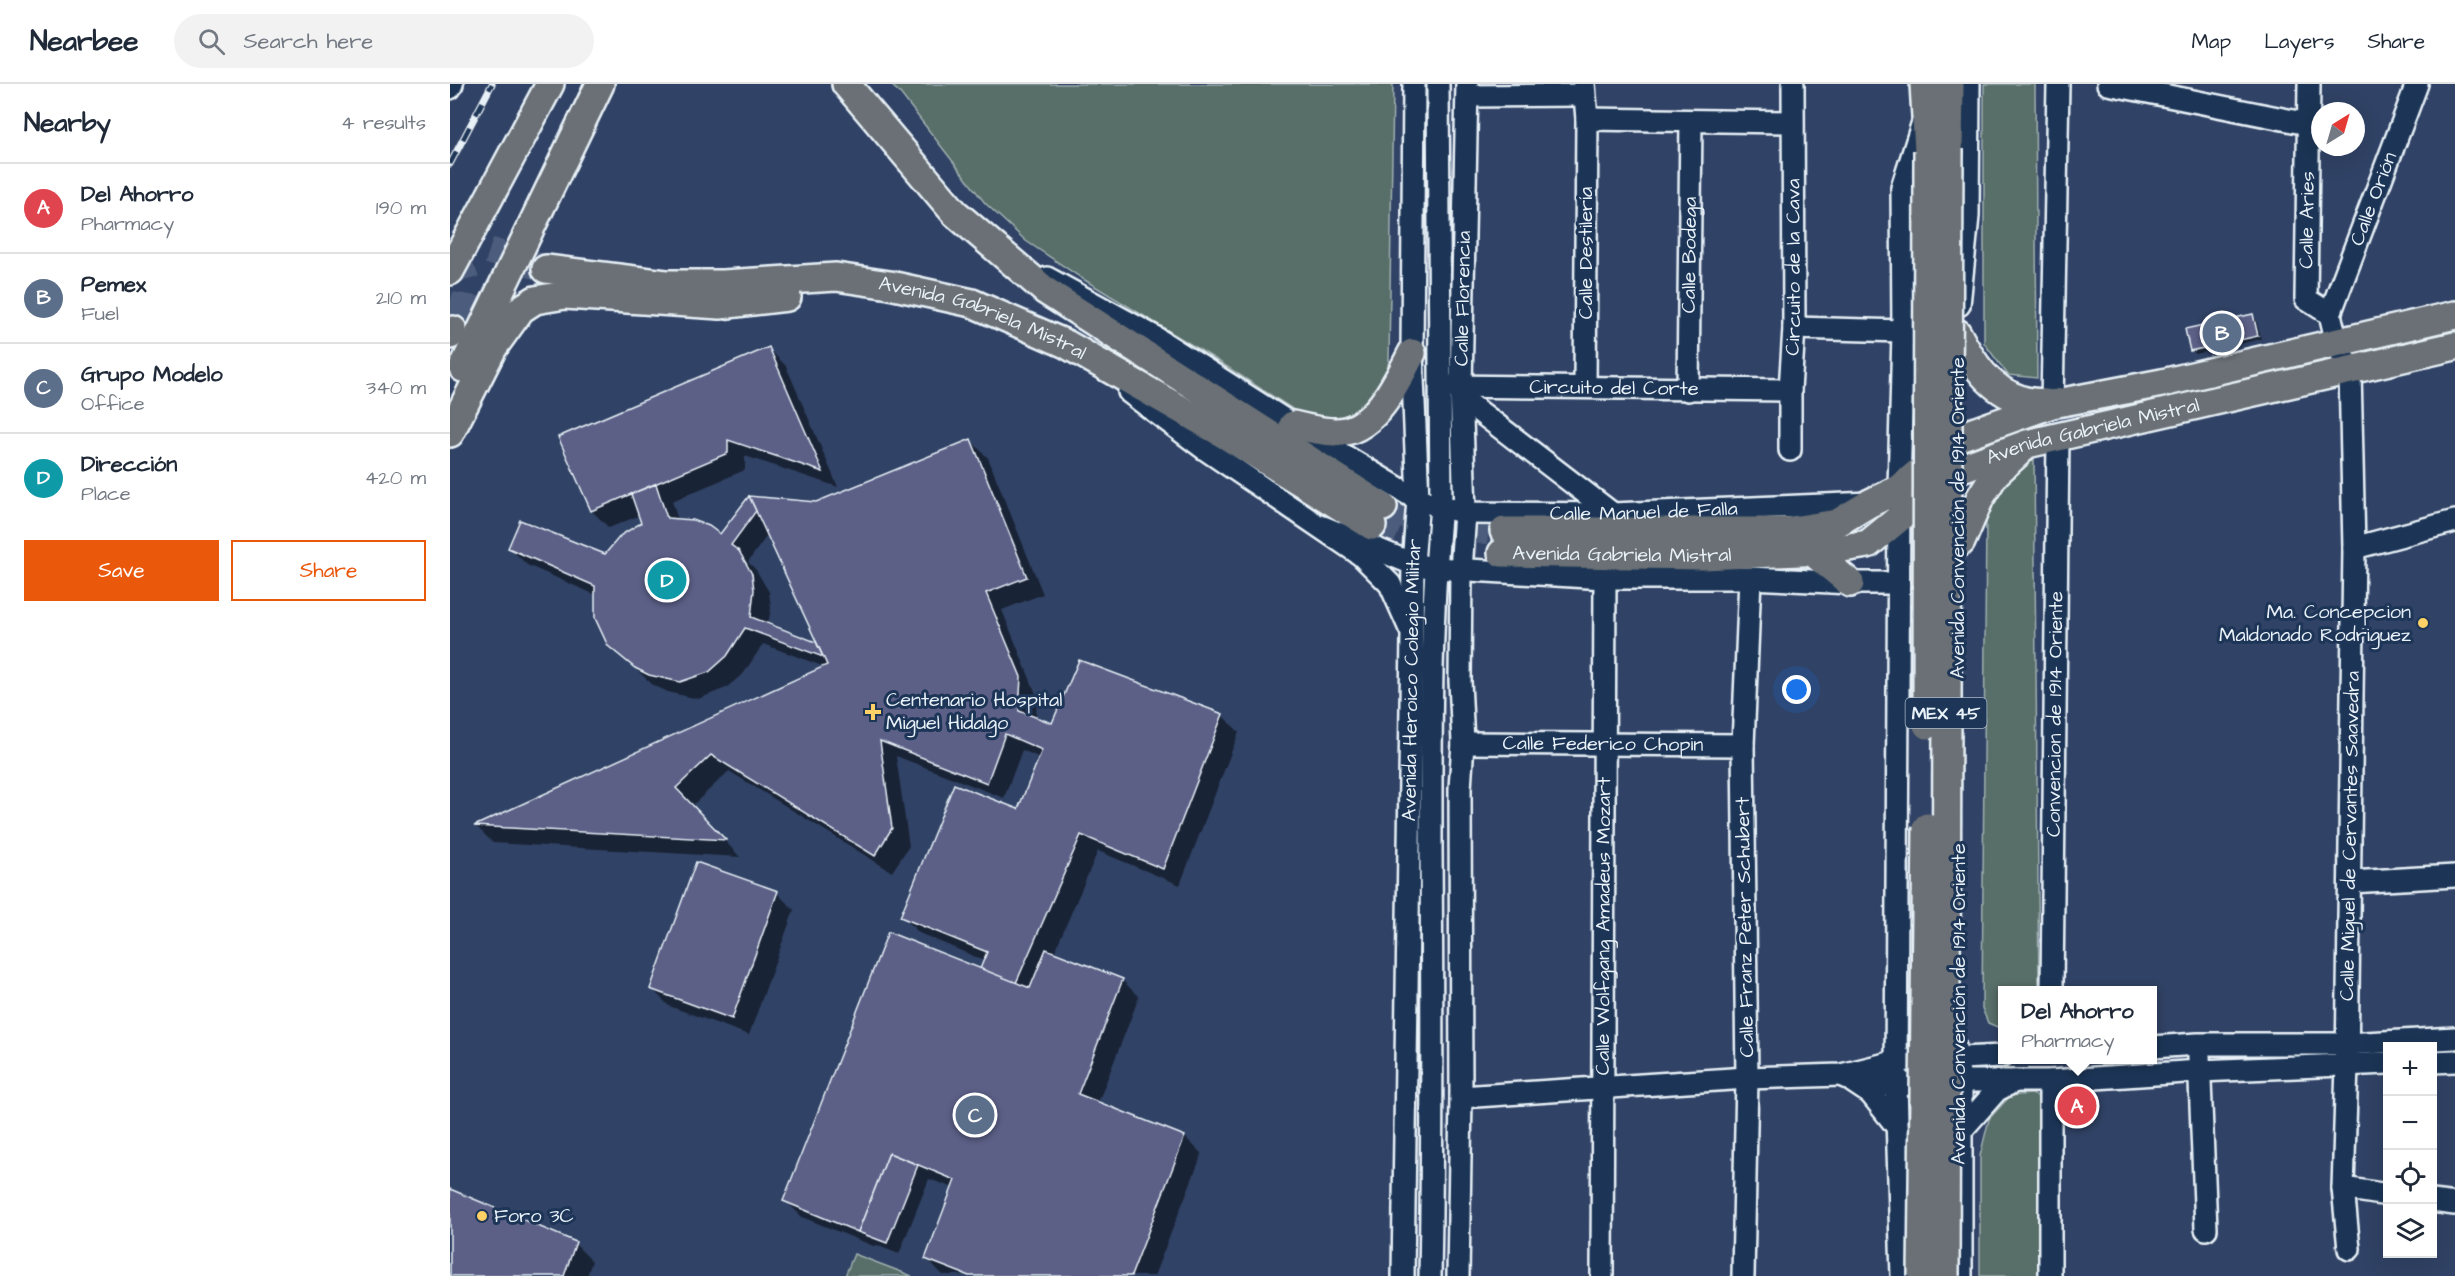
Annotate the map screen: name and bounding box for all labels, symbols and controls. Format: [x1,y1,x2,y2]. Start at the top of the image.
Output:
search box [174,14,594,68]
text: Nearbee [30,22,138,61]
icon: search [195,25,228,58]
text: Search here [243,26,373,57]
text: Map [2191,27,2231,56]
text: Layers [2264,27,2334,56]
text: Share [2367,27,2425,56]
north arrow [2311,102,2365,156]
text: Nearby [24,105,111,141]
text: 4 results [341,109,426,137]
street label: Calle Orión [2343,148,2404,250]
street label: Calle Aries [2292,171,2322,269]
text: Del Ahorro [81,179,193,210]
street label: Circuito de la Cava [1778,179,1808,356]
street label: Calle Destilería [1572,187,1600,319]
text: A [37,194,50,222]
text: 190 m [376,194,426,222]
street label: Calle Bodega [1675,197,1705,313]
text: Pharmacy [81,210,174,238]
street label: Calle Florencia [1447,230,1478,366]
text: Pemex [81,269,146,300]
street label: Avenida Gabriela Mistral [877,269,1091,367]
text: B [36,284,51,312]
text: 210 m [376,284,426,312]
text: Fuel [81,300,119,328]
pin: B [2202,310,2242,356]
street label: Avenida Convención de 1914 Oriente [1944,357,1972,679]
text: Grupo Modelo [81,359,223,390]
street label: Circuito del Corte [1529,373,1699,403]
text: C [36,374,51,402]
text: 340 m [366,374,426,402]
text: Office [81,390,145,418]
street label: Avenida Gabriela Mistral [1982,391,2202,472]
text: Dirección [81,449,177,480]
text: D [37,464,50,492]
text: 420 m [365,464,426,492]
text: Place [81,480,131,508]
street label: Calle Manuel de Falla [1550,495,1738,528]
street label: Avenida Heroico Colegio Militar [1395,538,1429,822]
street label: Avenida Gabriela Mistral [1512,539,1732,570]
button: Save [24,540,219,601]
button: Share [231,540,426,601]
pin: D [648,558,686,602]
street label: Convencion de 1914 Oriente [2040,591,2070,837]
place label: Ma. Concepcion Maldonado Rodriguez [2219,598,2411,650]
marker: Ma. Concepcion Maldonado Rodriguez [2416,616,2430,630]
street label: Calle Miguel de Cervantes Saavedra [2333,671,2368,1001]
your location [1782,675,1811,704]
place label: Centenario Hospital Miguel Hidalgo [886,686,1062,738]
road number: MEX 45 [1906,698,1987,728]
marker: Centenario Hospital Miguel Hidalgo [864,703,882,721]
street label: Calle Federico Chopin [1503,729,1703,759]
street label: Calle Wolfgang Amadeus Mozart [1589,777,1618,1075]
street label: Calle Franz Peter Schubert [1729,796,1761,1058]
street label: Avenida Convención de 1914 Oriente [1945,843,1973,1165]
popup [1998,986,2157,1064]
text: Del Ahorro [2021,996,2134,1027]
text: Pharmacy [2021,1027,2115,1055]
map controls [2383,1042,2437,1258]
button: + [2383,1042,2437,1096]
pin: A [2058,1084,2096,1128]
pin: C [956,1092,994,1138]
button: − [2383,1096,2437,1150]
button: locate [2383,1150,2437,1204]
place label: Foro 3C [494,1202,574,1230]
button: layers [2383,1204,2437,1258]
marker: Foro 3C [475,1209,489,1223]

